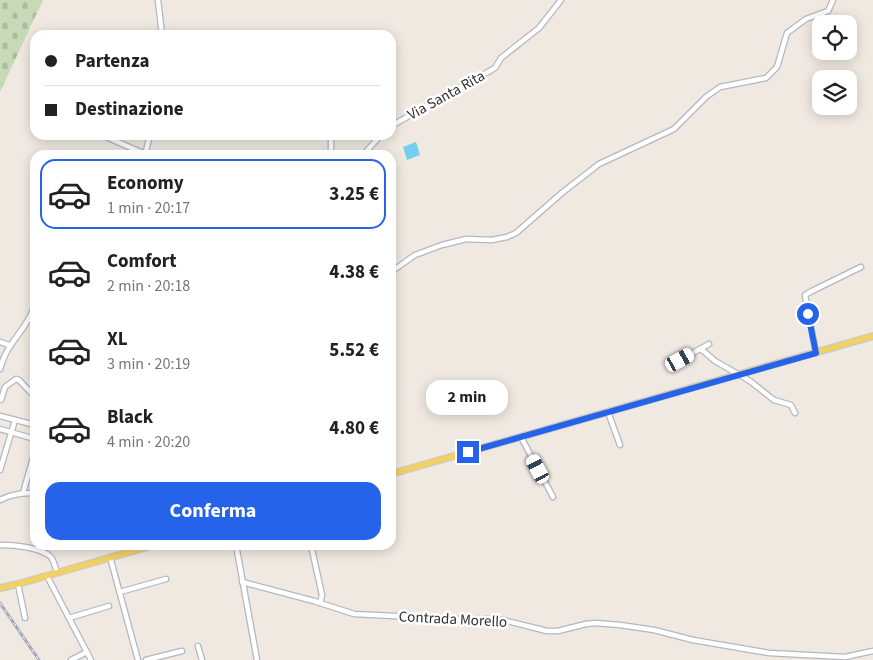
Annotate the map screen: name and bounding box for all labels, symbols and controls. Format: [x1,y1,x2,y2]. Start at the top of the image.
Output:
map controls [812,15,857,115]
button: locate [812,15,857,60]
text: Partenza [75,48,149,75]
street label: Via Santa Rita [404,66,489,125]
button: layers [812,70,857,115]
text: Destinazione [75,96,184,123]
text: Economy [107,170,184,197]
icon: car [47,172,92,217]
text: 3.25 € [329,181,379,208]
text: 1 min · 20:17 [107,197,190,219]
text: Comfort [107,248,177,275]
icon: car [47,250,92,295]
text: 4.38 € [329,259,379,286]
text: 2 min · 20:18 [107,275,190,297]
route start [797,303,819,325]
text: XL [107,326,128,353]
icon: car [47,328,92,373]
text: 5.52 € [329,337,379,364]
car [663,346,696,374]
text: 3 min · 20:19 [107,353,190,375]
callout: 2 min [427,380,509,414]
text: 2 min [448,386,486,408]
text: Black [107,404,153,431]
icon: car [47,406,92,451]
text: 4.80 € [329,415,379,442]
text: 4 min · 20:20 [107,431,190,453]
route end [457,441,479,463]
car [524,452,551,486]
button: Conferma [45,482,381,540]
street label: Contrada Morello [398,606,508,633]

